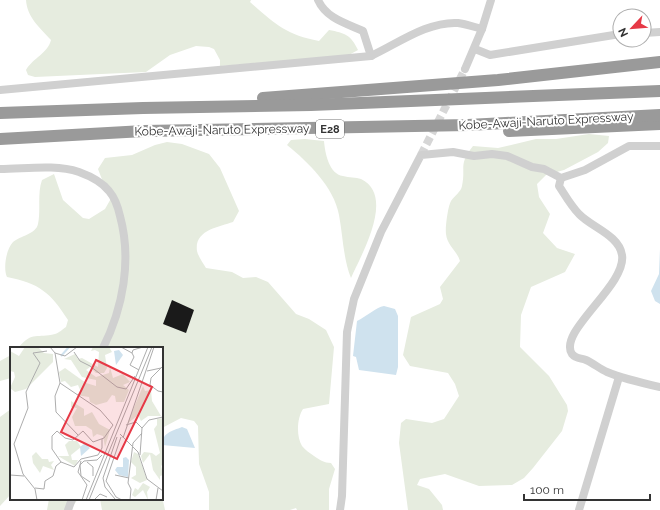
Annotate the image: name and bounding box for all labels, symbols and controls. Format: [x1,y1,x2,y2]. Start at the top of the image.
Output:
north arrow [612,8,652,48]
text: N [616,26,631,39]
street label: Kobe-Awaji-Naruto Expressway [458,109,634,133]
road number: E28 [316,120,344,138]
street label: Kobe-Awaji-Naruto Expressway [134,121,310,139]
inset map [10,347,163,500]
scale bar [524,476,650,502]
text: 100 m [530,483,564,497]

